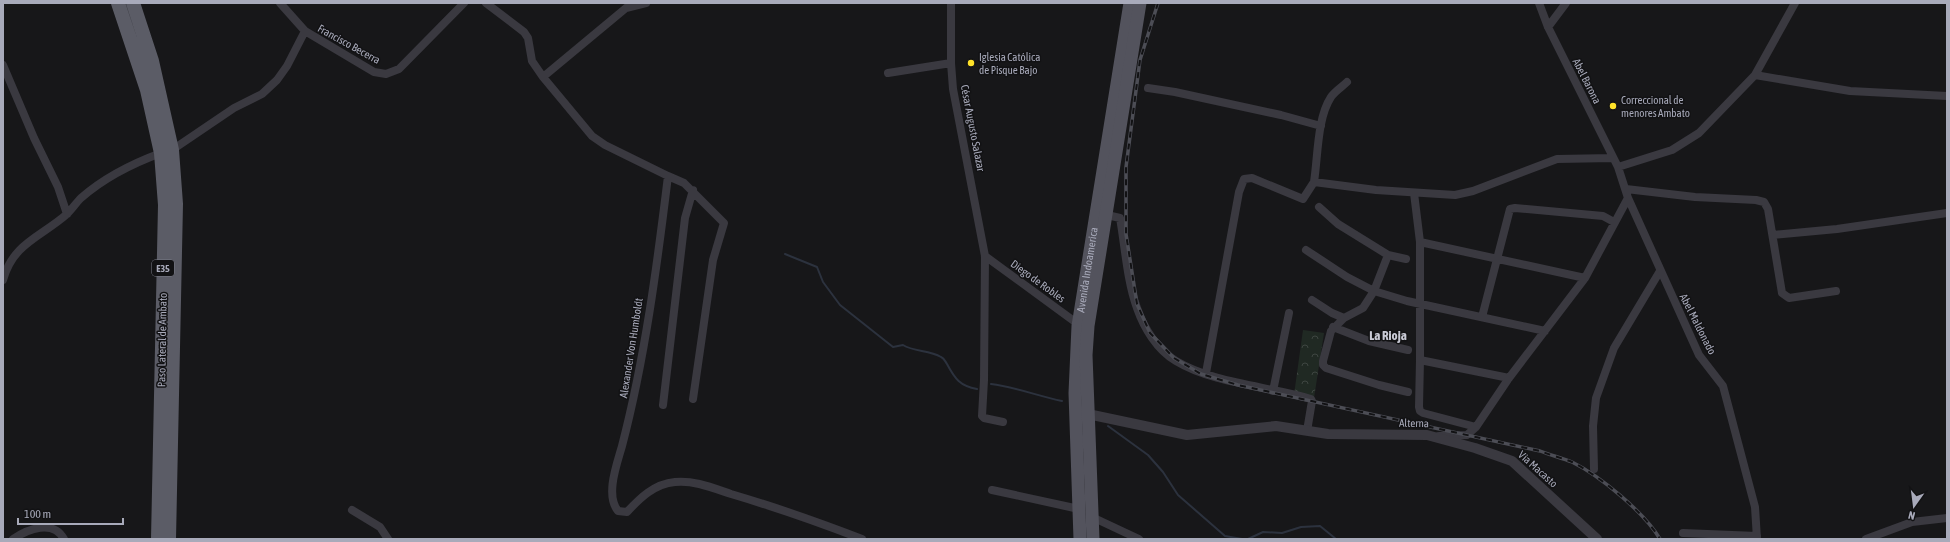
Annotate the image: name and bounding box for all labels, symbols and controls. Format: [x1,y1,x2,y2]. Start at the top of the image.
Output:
street label: Francisco Becerra [316,22,382,66]
place label: Iglesia Católica de Pisque Bajo [979,51,1040,76]
street label: Abel Barona [1570,56,1604,106]
marker: Iglesia Católica de Pisque Bajo [966,58,976,68]
street label: César Augusto Salazar [959,84,987,173]
place label: Correccional de menores Ambato [1621,94,1690,119]
marker: Correccional de menores Ambato [1608,101,1618,111]
street label: Avenida Indoamerica [1074,226,1100,313]
street label: Diego de Robles [1009,257,1068,305]
road number: E35 [152,260,174,276]
street label: Abel Maldonado [1678,292,1718,356]
street label: Paso Lateral de Ambato [155,293,169,387]
street label: Alexander Von Humboldt [617,297,645,399]
district label: La Rioja [1369,328,1407,343]
street label: Alterna [1399,417,1429,429]
street label: Via Macasto [1516,448,1560,490]
north arrow [1894,486,1934,526]
scale bar [18,500,123,526]
text: 100 m [24,507,51,521]
text: N [1907,509,1916,522]

